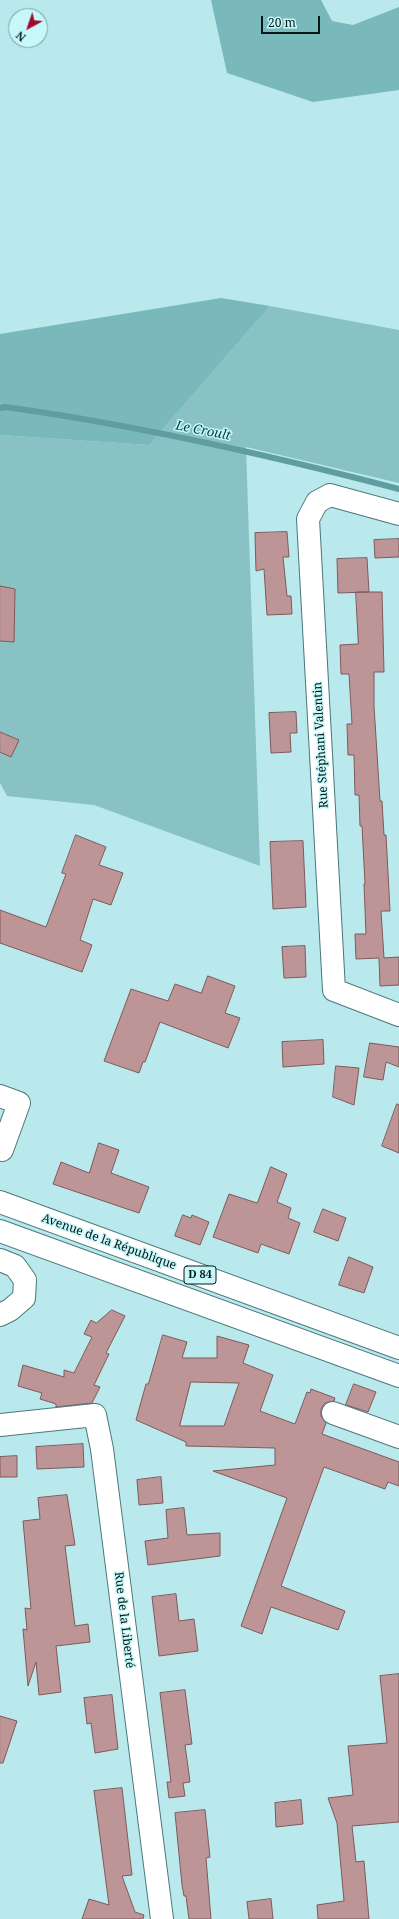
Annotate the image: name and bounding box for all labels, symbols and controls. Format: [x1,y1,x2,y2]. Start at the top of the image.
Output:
north arrow [8,8,48,48]
scale bar [263,8,322,34]
text: 20 m [268,14,296,31]
text: N [12,28,29,45]
water label: Le Croult [174,418,232,444]
street label: Rue Stéphani Valentin [311,681,331,809]
street label: Avenue de la République [40,1211,178,1273]
road number: D 84 [184,1266,216,1284]
street label: Rue de la Liberté [111,1571,137,1669]

